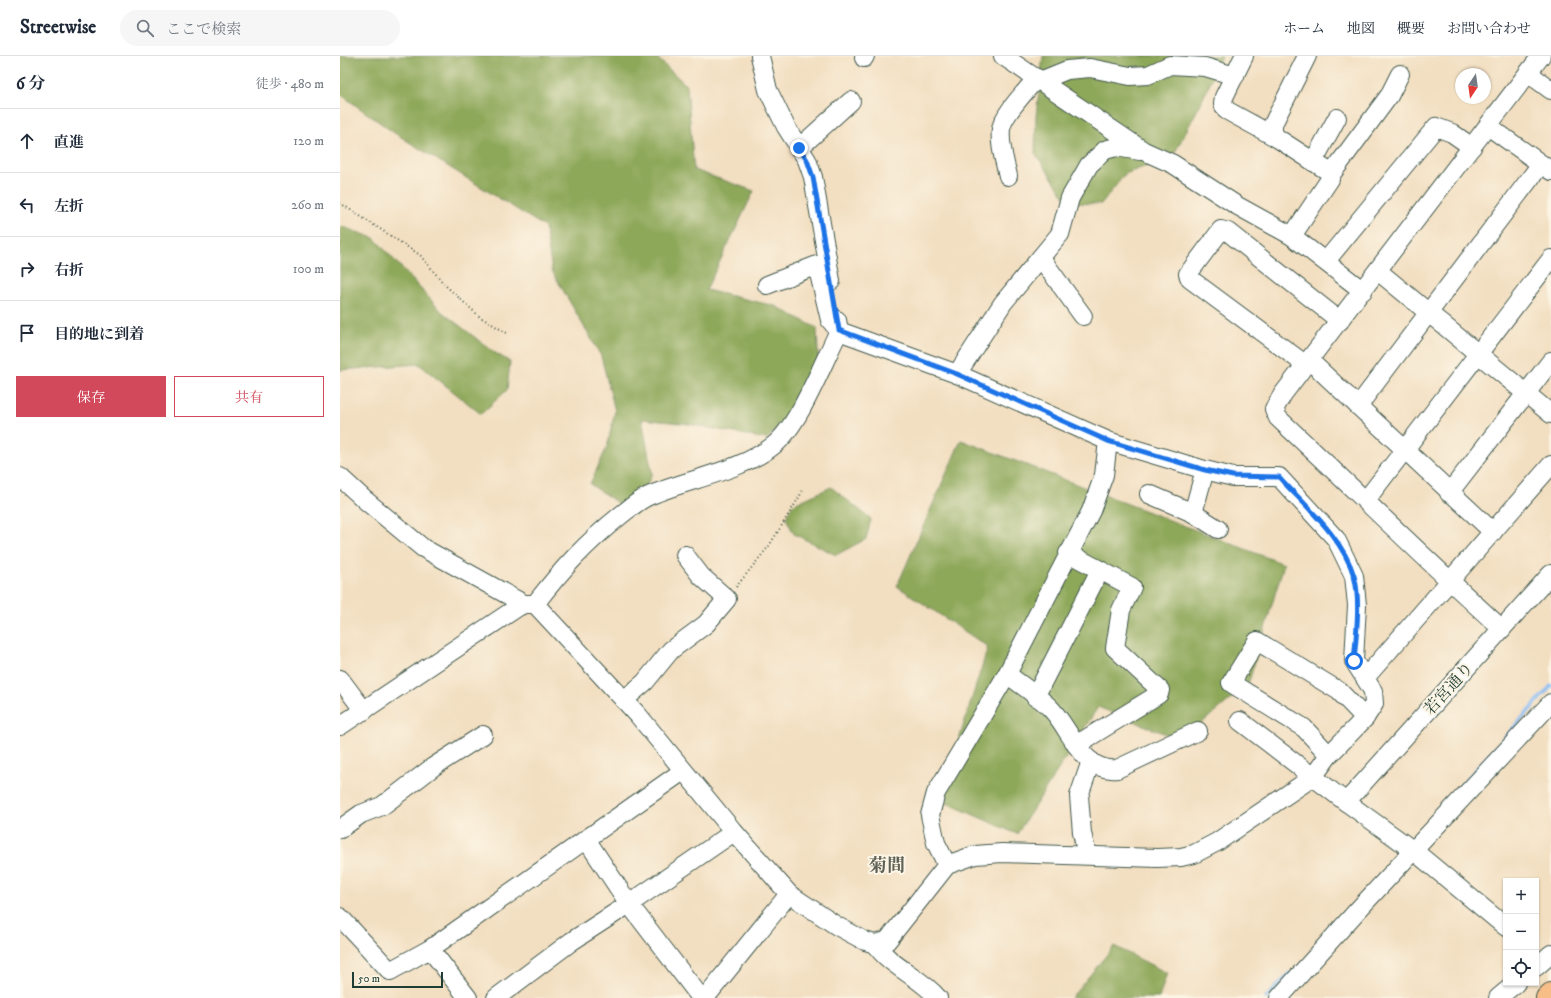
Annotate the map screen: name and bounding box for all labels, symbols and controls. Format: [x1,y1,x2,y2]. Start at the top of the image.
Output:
search box [120,10,400,46]
text: Streetwise [20,16,96,39]
icon: search [134,17,156,39]
text: ここで検索 [166,20,241,39]
text: ホーム [1283,20,1325,38]
text: 地図 [1347,20,1375,38]
text: 概要 [1397,20,1425,38]
text: お問い合わせ [1447,20,1531,38]
north arrow [1455,68,1491,104]
text: 6 分 [16,73,46,95]
text: 徒歩 · 480 m [256,76,324,92]
icon: ahead [16,130,38,152]
text: 直進 [54,133,84,152]
text: 120 m [293,133,324,149]
route end [790,139,808,157]
icon: left [16,194,38,216]
text: 左折 [54,197,84,216]
text: 260 m [291,197,324,213]
icon: right [16,258,38,280]
text: 右折 [54,261,84,280]
text: 100 m [293,261,324,277]
icon: arrive [16,322,38,344]
text: 目的地に到着 [54,325,144,344]
button: 保存 [16,376,166,417]
button: 共有 [174,376,324,417]
route start [1345,652,1363,670]
street label: 若宮通り [1420,658,1478,719]
district label: 菊間 [869,855,905,877]
map controls [1503,878,1539,986]
button: + [1503,878,1539,914]
button: − [1503,914,1539,950]
button: locate [1503,950,1539,986]
scale bar [352,970,443,989]
text: 50 m [358,972,380,986]

